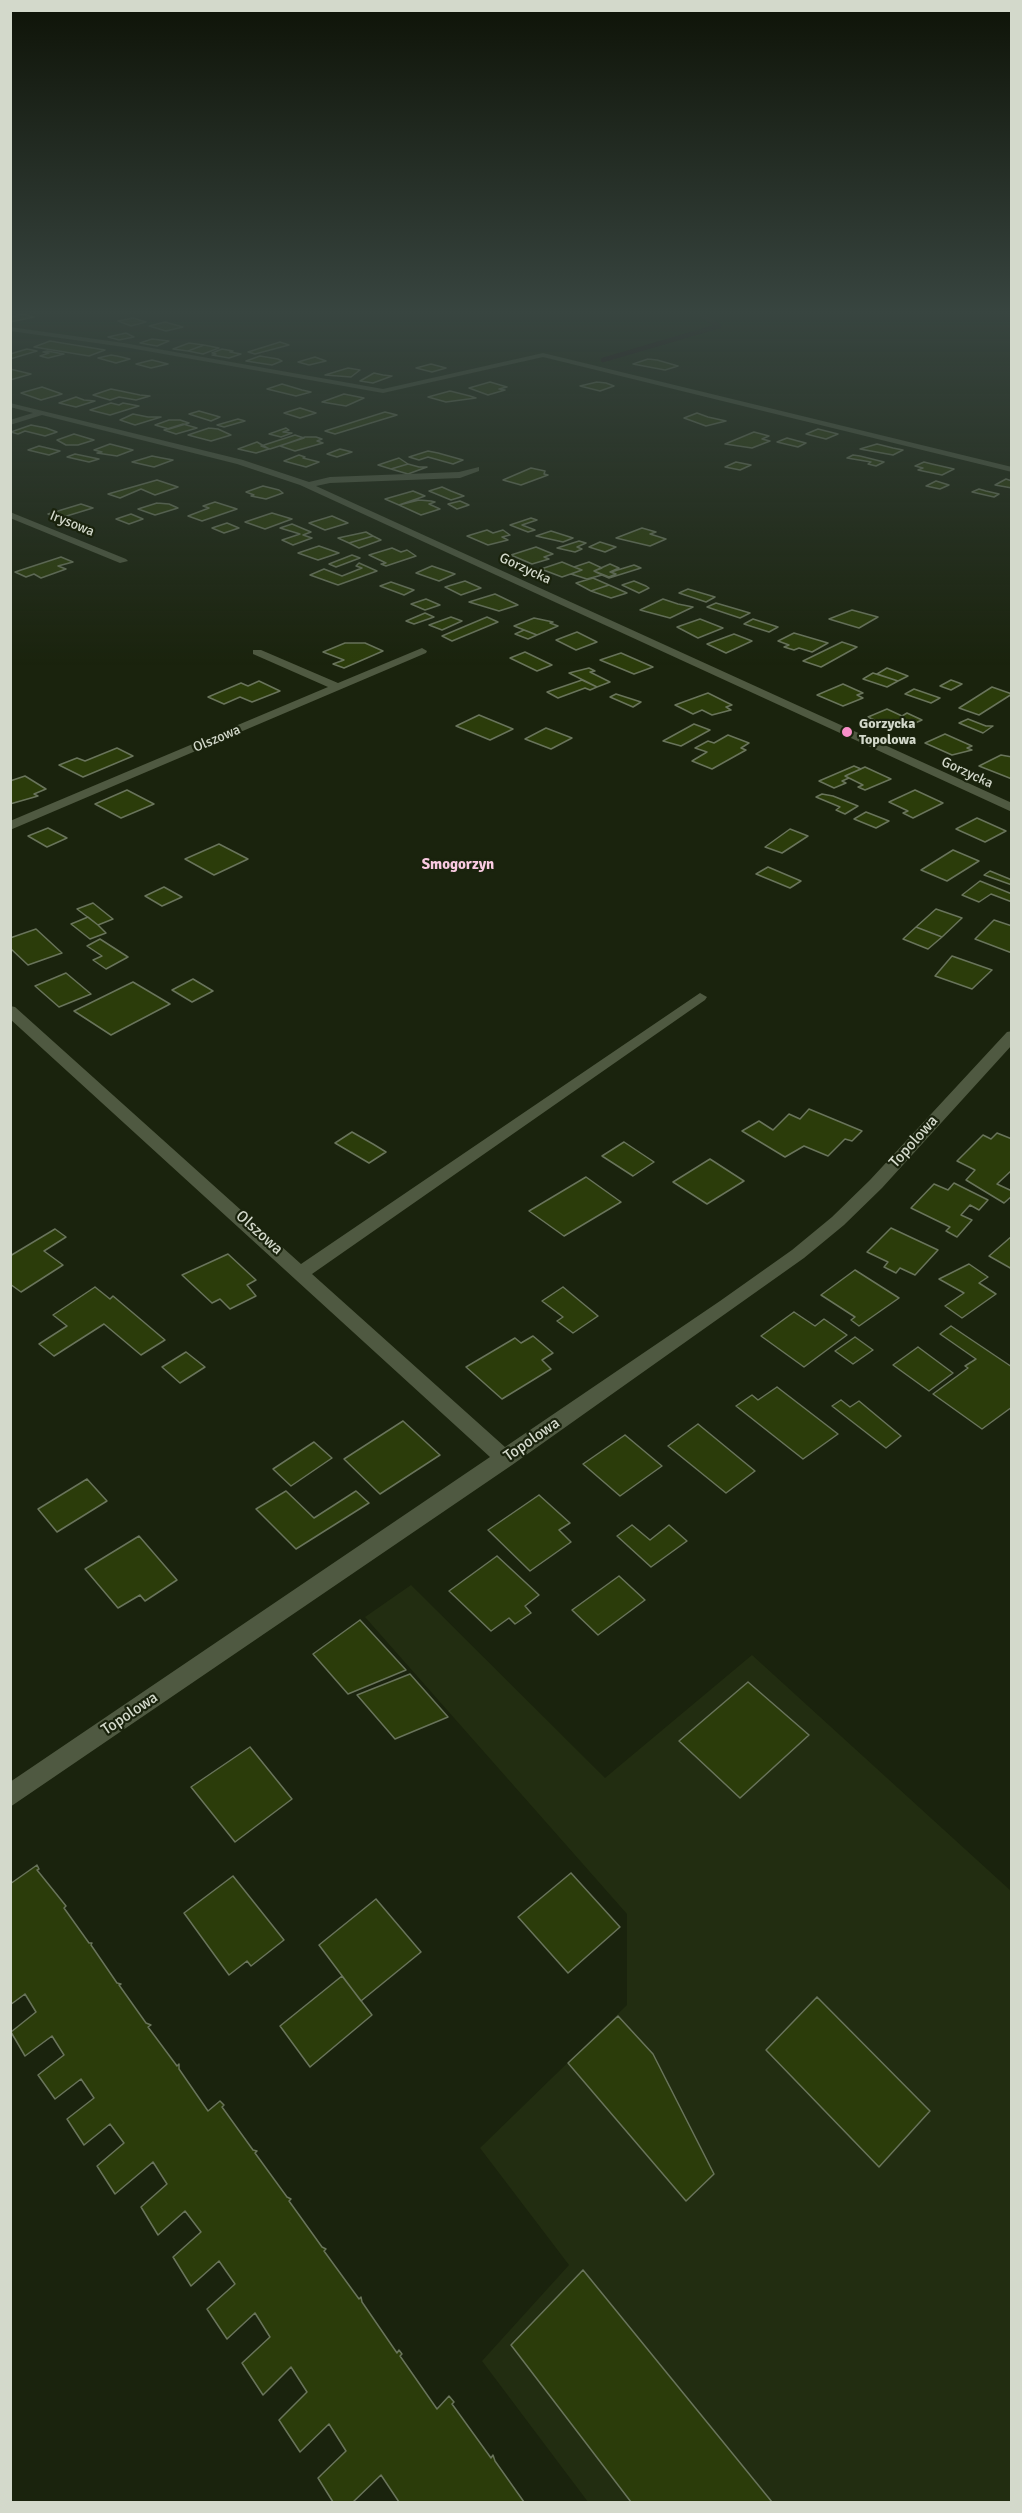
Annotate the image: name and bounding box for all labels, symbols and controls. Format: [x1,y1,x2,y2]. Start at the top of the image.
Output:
street label: Irysowa [47,508,97,540]
street label: Gorzycka [497,550,553,588]
place label: Gorzycka Topolowa [859,716,916,748]
street label: Olszowa [191,722,243,756]
marker: Gorzycka Topolowa [840,725,854,739]
street label: Gorzycka [939,754,995,792]
district label: Smogorzyn [422,856,494,874]
street label: Topolowa [885,1112,943,1172]
street label: Olszowa [231,1207,287,1259]
street label: Topolowa [500,1414,564,1466]
street label: Topolowa [98,1688,162,1740]

